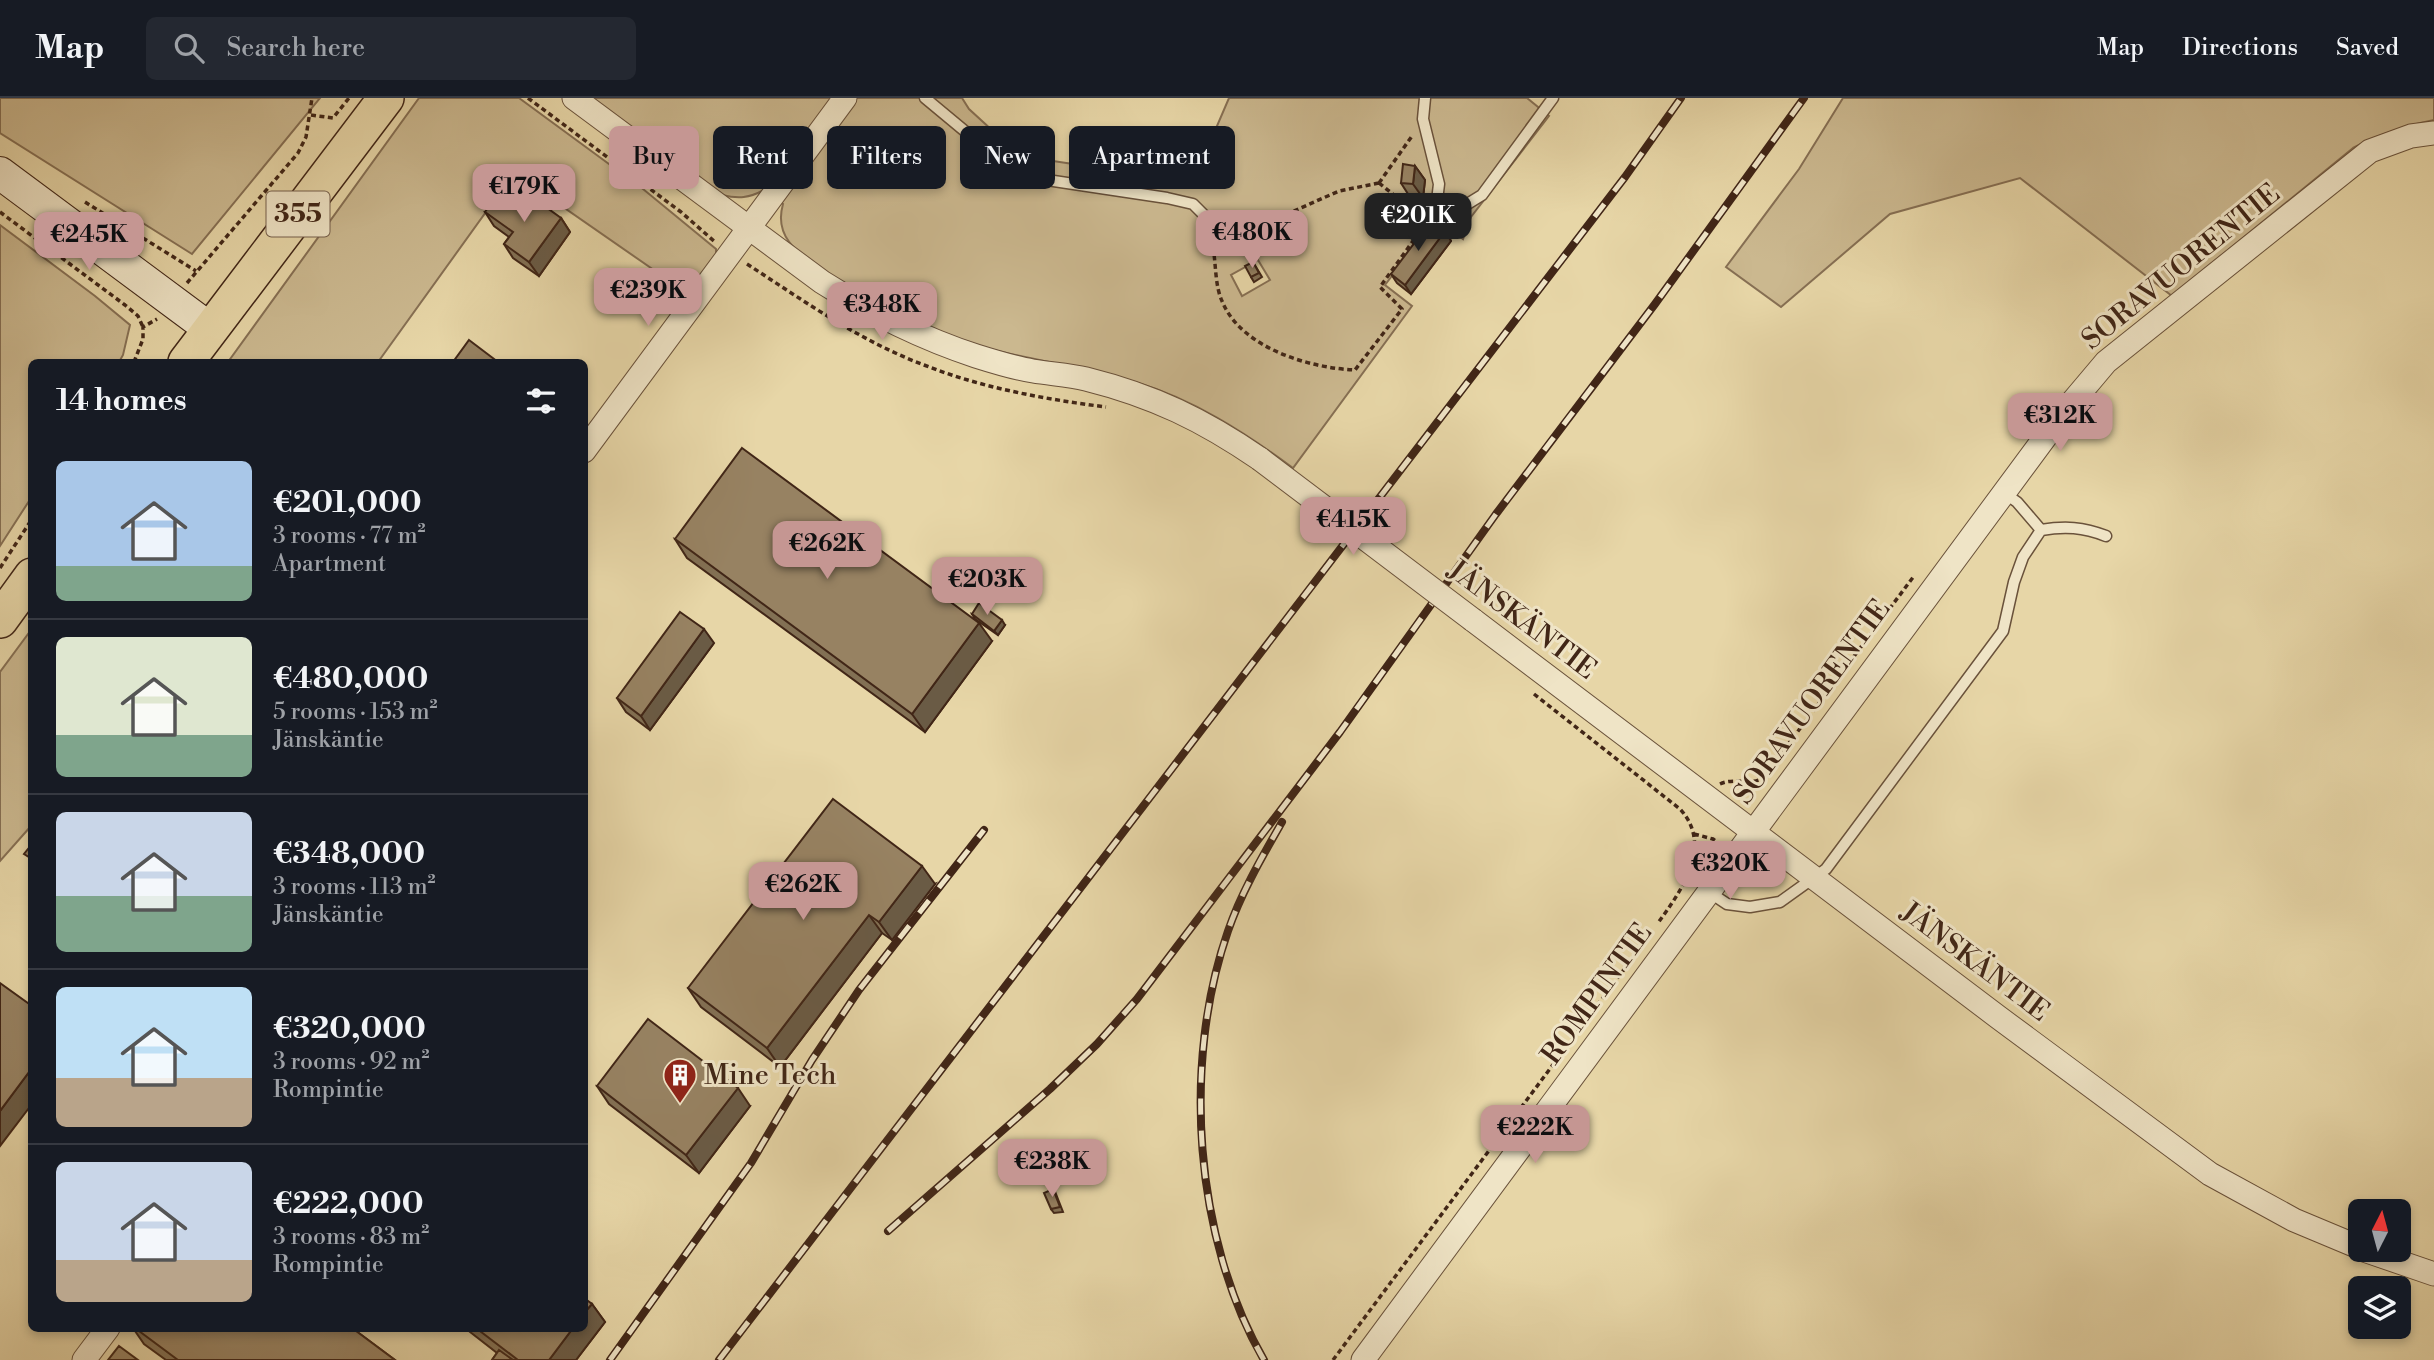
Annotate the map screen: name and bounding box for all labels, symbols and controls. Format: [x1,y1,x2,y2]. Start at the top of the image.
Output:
search box [146,17,636,80]
text: Map [35,28,104,69]
icon: search [170,29,208,67]
text: Search here [226,32,365,64]
text: Map [2097,33,2144,63]
text: Directions [2182,33,2298,63]
text: Saved [2336,33,2399,63]
chip: Buy [609,126,699,189]
chip: Rent [713,126,813,189]
chip: Filters [827,126,946,189]
chip: New [960,126,1055,189]
chip: Apartment [1069,126,1235,189]
pin: €179K [475,164,573,224]
text: €179K [488,173,560,201]
street label: SORAVUORENTIE [2075,176,2287,358]
road number: 355 [266,192,330,237]
pin: €201K [1369,194,1467,253]
text: €201K [1380,202,1456,230]
pin: €480K [1203,211,1301,270]
pin: €245K [40,212,138,272]
text: €480K [1212,219,1292,247]
text: €245K [50,221,128,249]
pin: €239K [599,268,697,328]
text: €239K [610,277,686,305]
pin: €348K [833,282,931,342]
text: €348K [843,291,921,319]
text: 14 homes [56,382,187,420]
icon: filters [522,382,560,420]
pin: €312K [2011,394,2109,453]
text: €312K [2024,402,2096,430]
text: €201,000 [273,484,422,522]
icon: home [112,489,196,573]
pin: €415K [1304,498,1402,557]
text: €415K [1316,506,1390,534]
text: 3 rooms · 77 m² [273,522,426,550]
pin: €262K [778,522,876,581]
text: €262K [789,530,865,558]
text: Apartment [273,550,386,578]
street label: JÄNSKÄNTIE [1440,551,1604,687]
pin: €203K [938,558,1036,617]
text: €203K [948,566,1026,594]
street label: SORAVUORENTIE [1726,593,1898,811]
text: €480,000 [273,660,428,698]
icon: home [112,665,196,749]
text: 5 rooms · 153 m² [273,698,438,726]
text: Jänskäntie [273,726,384,754]
text: €348,000 [273,835,425,873]
icon: home [112,840,196,924]
pin: €320K [1681,842,1779,901]
text: €320K [1691,850,1769,878]
pin: €262K [754,862,852,922]
text: €262K [765,871,841,899]
text: 3 rooms · 113 m² [273,873,436,901]
street label: JÄNSKÄNTIE [1893,893,2057,1029]
text: Jänskäntie [273,901,384,929]
street label: ROMPINTIE [1534,917,1660,1071]
text: €320,000 [273,1010,426,1048]
icon: home [112,1015,196,1099]
text: 3 rooms · 92 m² [273,1048,429,1076]
building icon: Mine Tech [661,1056,699,1105]
place label: Mine Tech [704,1058,837,1093]
text: Rompintie [273,1076,384,1104]
pin: €222K [1486,1105,1584,1165]
text: €222K [1497,1114,1573,1142]
pin: €238K [1003,1140,1101,1199]
text: €238K [1014,1148,1090,1176]
text: €222,000 [273,1185,423,1223]
icon: home [112,1190,196,1274]
north arrow [2348,1199,2412,1262]
map controls [2348,1199,2411,1339]
text: 3 rooms · 83 m² [273,1223,429,1251]
text: Rompintie [273,1251,384,1279]
button: layers [2348,1276,2411,1339]

